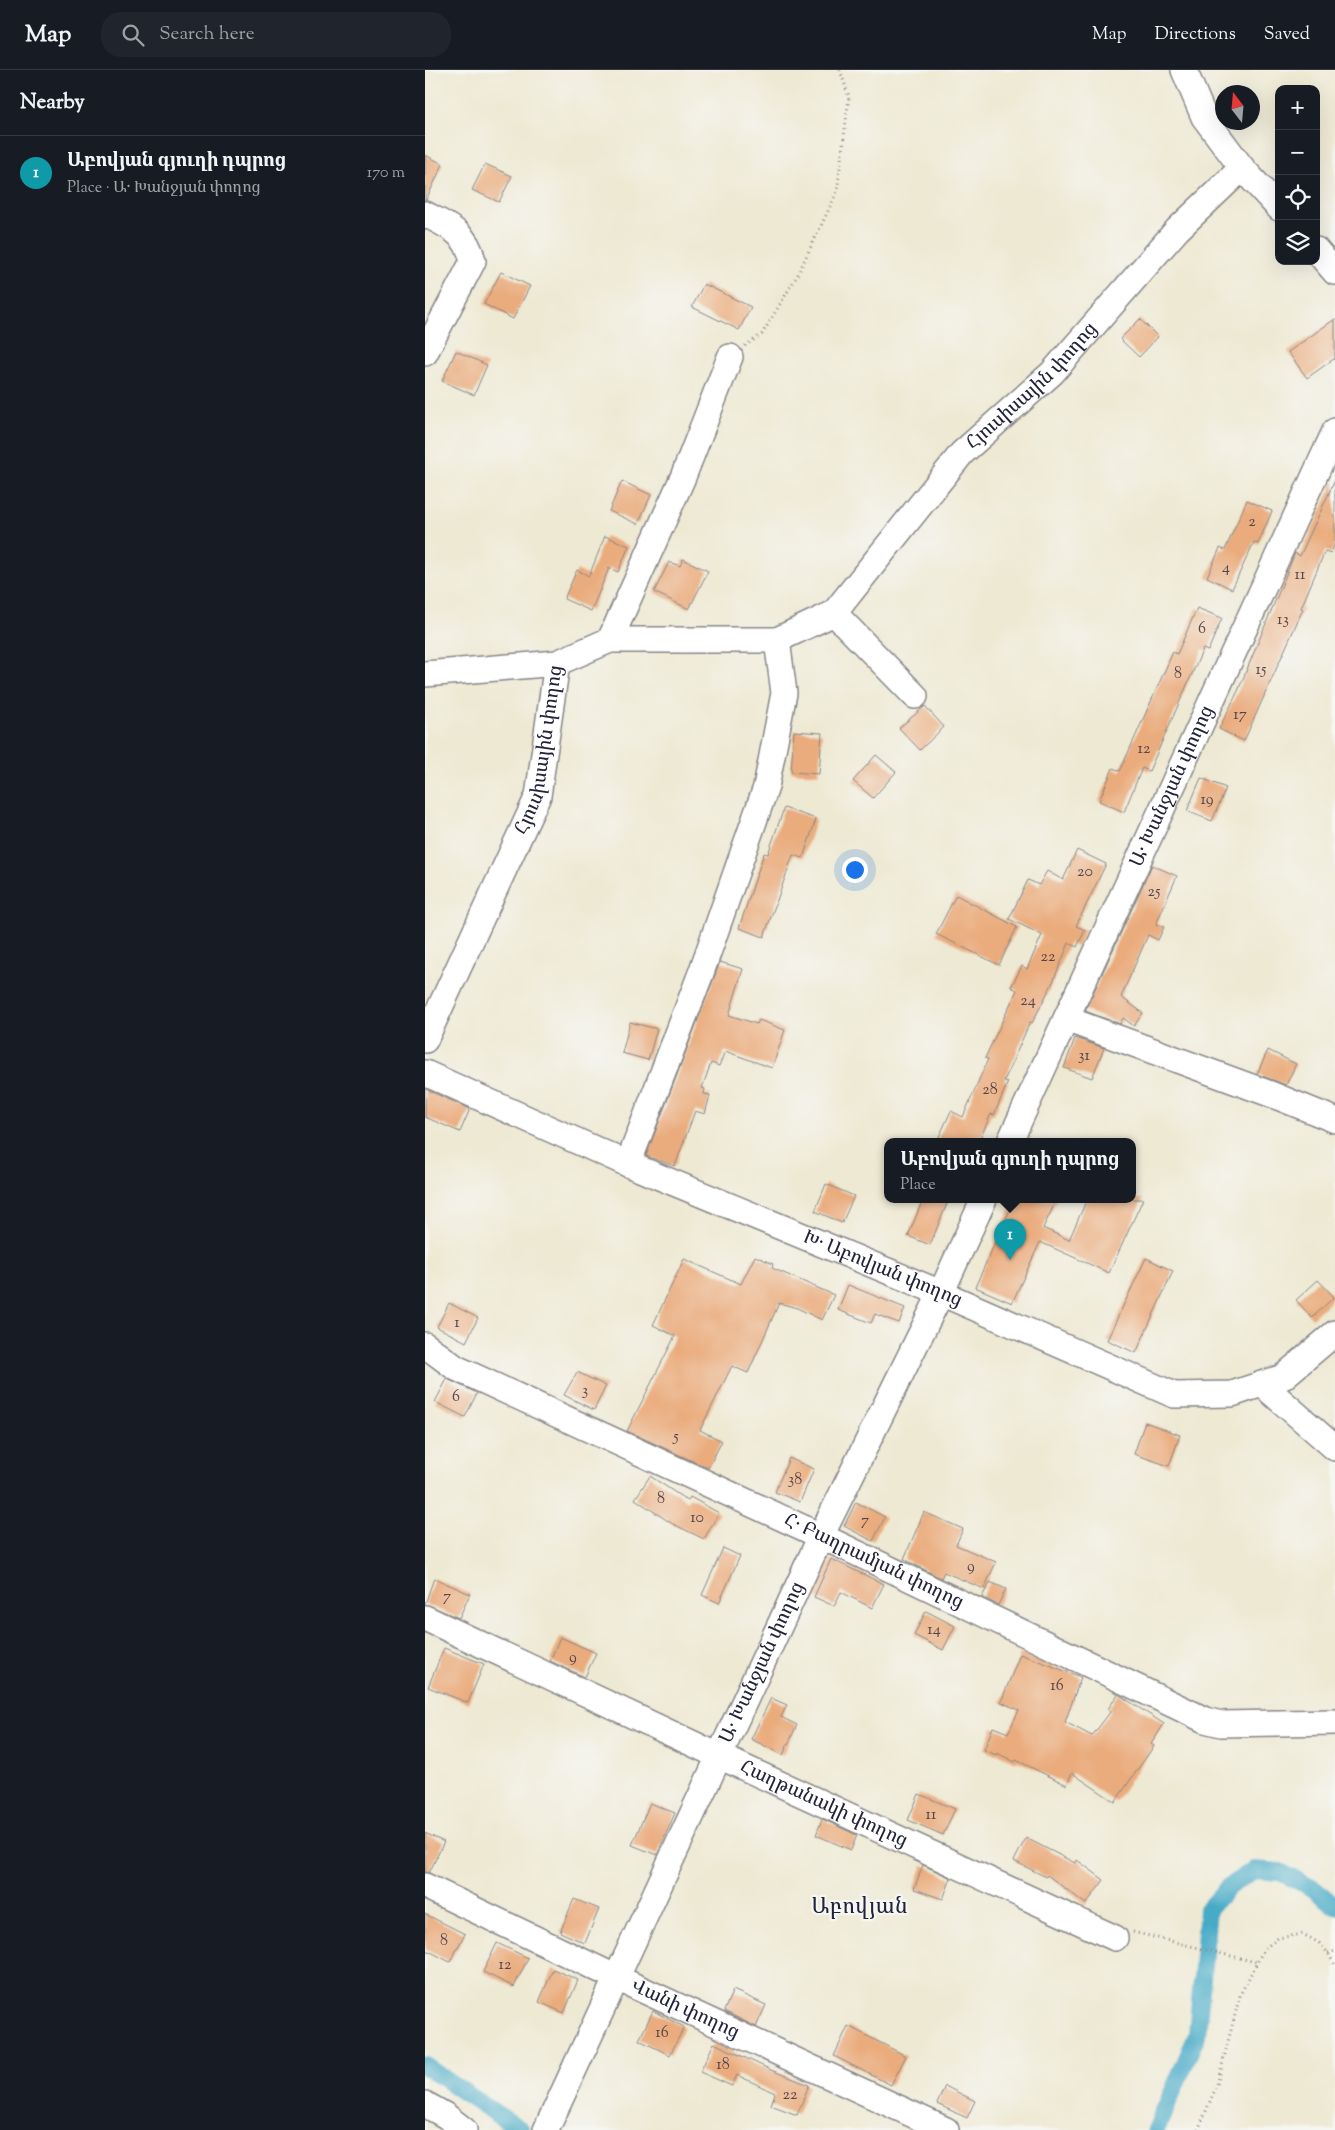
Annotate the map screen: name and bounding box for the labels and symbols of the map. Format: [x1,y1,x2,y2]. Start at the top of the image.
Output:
north arrow [1215,85,1260,130]
street label: Հյուսիսային փողոց [961,317,1104,456]
house number: 2 [1248,511,1256,534]
house number: 4 [1222,557,1230,580]
house number: 11 [1295,564,1306,587]
house number: 13 [1277,609,1289,632]
house number: 6 [1198,618,1206,641]
house number: 15 [1256,659,1267,682]
house number: 8 [1174,663,1182,686]
street label: Հյուսիսային փողոց [508,664,570,839]
street label: Ա․ Խանջյան փողոց [1124,701,1221,872]
house number: 17 [1233,704,1247,727]
house number: 12 [1138,738,1151,761]
house number: 19 [1200,789,1214,812]
your location [842,857,868,883]
house number: 20 [1077,861,1093,884]
house number: 25 [1148,881,1161,904]
house number: 22 [1041,946,1056,969]
house number: 24 [1020,990,1036,1013]
house number: 31 [1078,1045,1091,1068]
house number: 28 [982,1079,998,1102]
pin: 1 [994,1219,1026,1260]
street label: Խ․ Աբովյան փողոց [799,1224,967,1314]
house number: 1 [454,1312,460,1335]
house number: 3 [582,1380,588,1403]
house number: 6 [452,1386,460,1409]
house number: 5 [672,1426,679,1449]
house number: 38 [788,1469,802,1492]
house number: 8 [657,1488,665,1511]
house number: 10 [690,1507,704,1530]
street label: Հ․ Բաղրամյան փողոց [779,1507,968,1616]
house number: 7 [861,1510,869,1533]
house number: 9 [967,1556,975,1579]
street label: Ա․ Խանջյան փողոց [713,1578,811,1748]
house number: 7 [443,1586,451,1609]
house number: 14 [927,1619,941,1642]
house number: 9 [569,1647,577,1670]
house number: 16 [1050,1675,1064,1698]
street label: Հաղթանակի փողոց [735,1754,912,1854]
house number: 11 [926,1804,937,1827]
district label: Աբովյան [812,1893,908,1923]
house number: 8 [440,1930,448,1953]
house number: 12 [499,1954,512,1977]
street label: Վանի փողոց [627,1973,744,2046]
house number: 16 [655,2022,669,2045]
house number: 18 [716,2054,730,2077]
house number: 22 [783,2084,798,2107]

